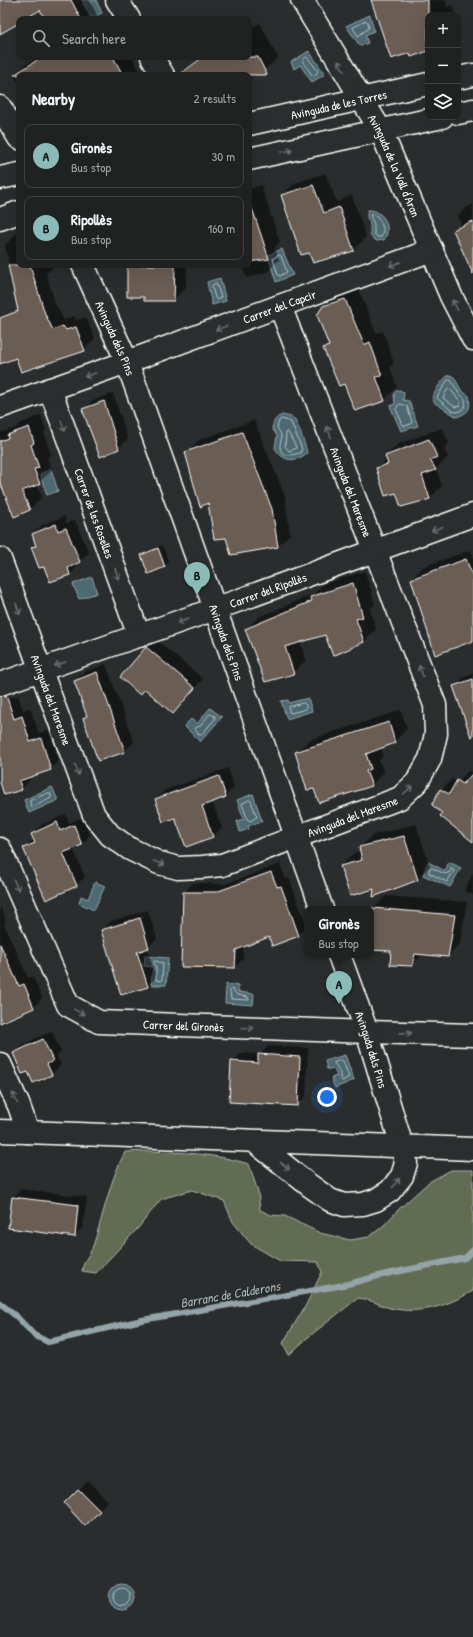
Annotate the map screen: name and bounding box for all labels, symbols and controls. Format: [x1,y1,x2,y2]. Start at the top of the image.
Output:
map controls [425,12,461,120]
button: + [425,12,461,48]
search box [16,16,252,60]
icon: search [30,27,52,49]
text: Search here [62,28,126,49]
button: − [425,48,461,84]
one-way arrow [337,60,345,72]
button: layers [425,84,461,120]
street label: Avinguda de les Torres [289,85,389,123]
text: Nearby [32,87,75,110]
text: 2 results [194,89,236,107]
street label: Avinguda de la Vall d'Aran [364,111,425,219]
text: Gironès [71,137,112,158]
one-way arrow [280,146,293,154]
text: A [43,147,49,165]
text: 30 m [212,147,235,165]
text: Bus stop [71,158,111,176]
text: Ripollès [71,209,112,230]
text: B [43,219,49,237]
text: 160 m [207,219,235,237]
text: Bus stop [71,230,111,248]
one-way arrow [389,260,401,268]
street label: Carrer del Capcir [240,285,319,327]
street label: Avinguda dels Pins [92,298,140,378]
one-way arrow [451,299,458,311]
one-way arrow [215,325,227,333]
one-way arrow [84,372,97,379]
one-way arrow [60,419,67,432]
one-way arrow [324,427,332,439]
street label: Avinguda del Maresme [326,444,376,540]
street label: Carrer de les Roselles [71,466,119,561]
one-way arrow [431,525,443,533]
pin: B [184,562,210,595]
one-way arrow [114,568,121,581]
street label: Carrer del Ripollès [227,568,309,612]
one-way arrow [15,602,22,615]
street label: Avinguda dels Pins [205,602,248,683]
one-way arrow [176,618,189,625]
street label: Avinguda del Maresme [27,652,76,748]
one-way arrow [55,661,67,669]
one-way arrow [417,665,425,677]
one-way arrow [73,764,81,776]
one-way arrow [403,786,414,795]
street label: Avinguda del Maresme [305,791,400,841]
one-way arrow [153,859,165,867]
one-way arrow [12,879,20,891]
popup [304,906,374,958]
text: Gironès [319,913,359,934]
text: Bus stop [319,934,359,952]
pin: A [326,971,352,1004]
one-way arrow [73,1008,85,1016]
street label: Avinguda dels Pins [352,1009,392,1090]
street label: Carrer del Gironès [143,1015,225,1035]
one-way arrow [241,1024,254,1032]
one-way arrow [399,1029,412,1037]
your location [317,1087,337,1107]
one-way arrow [11,1092,18,1104]
one-way arrow [280,1162,291,1170]
one-way arrow [392,1178,400,1189]
water label: Barranc de Calderons [179,1276,282,1312]

